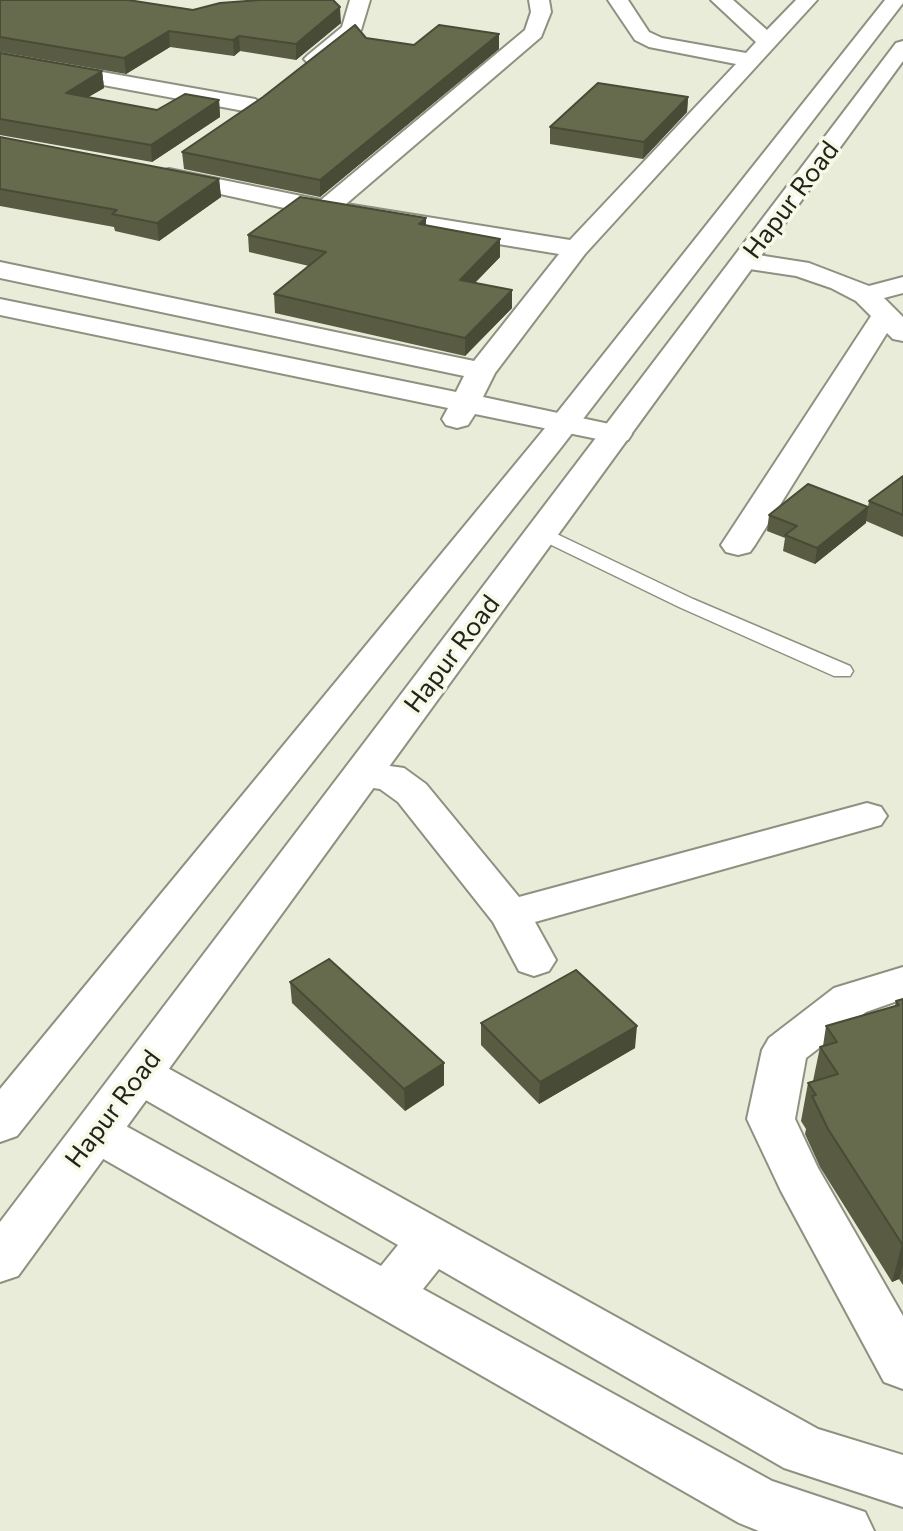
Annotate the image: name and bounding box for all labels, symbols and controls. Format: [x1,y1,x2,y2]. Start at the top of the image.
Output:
street label: Hapur Road [737,135,845,265]
street label: Hapur Road [398,589,506,719]
street label: Hapur Road [59,1044,167,1174]

